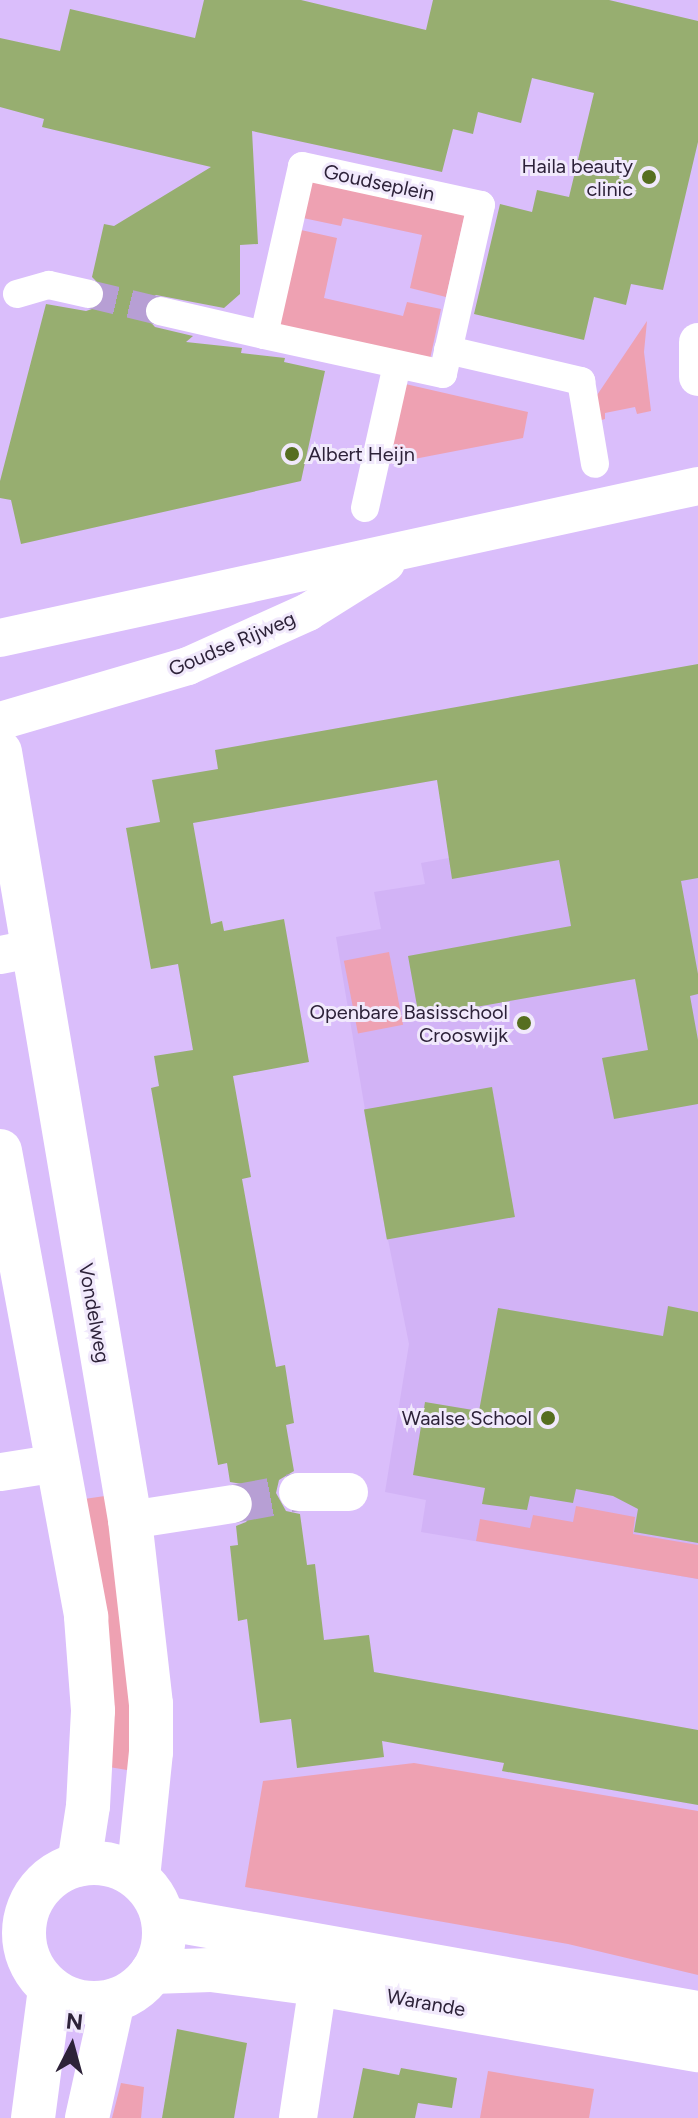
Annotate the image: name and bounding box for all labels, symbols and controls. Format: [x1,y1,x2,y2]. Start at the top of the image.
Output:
place label: Haila beauty clinic [522,154,633,201]
street label: Goudseplein [321,160,437,206]
marker: Haila beauty clinic [640,168,658,186]
place label: Albert Heijn [308,442,415,466]
marker: Albert Heijn [283,445,301,463]
street label: Goudse Rijweg [165,606,299,682]
place label: Openbare Basisschool Crooswijk [309,1000,508,1047]
marker: Openbare Basisschool Crooswijk [515,1014,533,1032]
street label: Vondelweg [73,1261,115,1365]
place label: Waalse School [402,1406,532,1430]
marker: Waalse School [539,1409,557,1427]
street label: Warande [385,1984,467,2022]
north arrow [32,2006,112,2086]
text: N [65,2007,84,2036]

